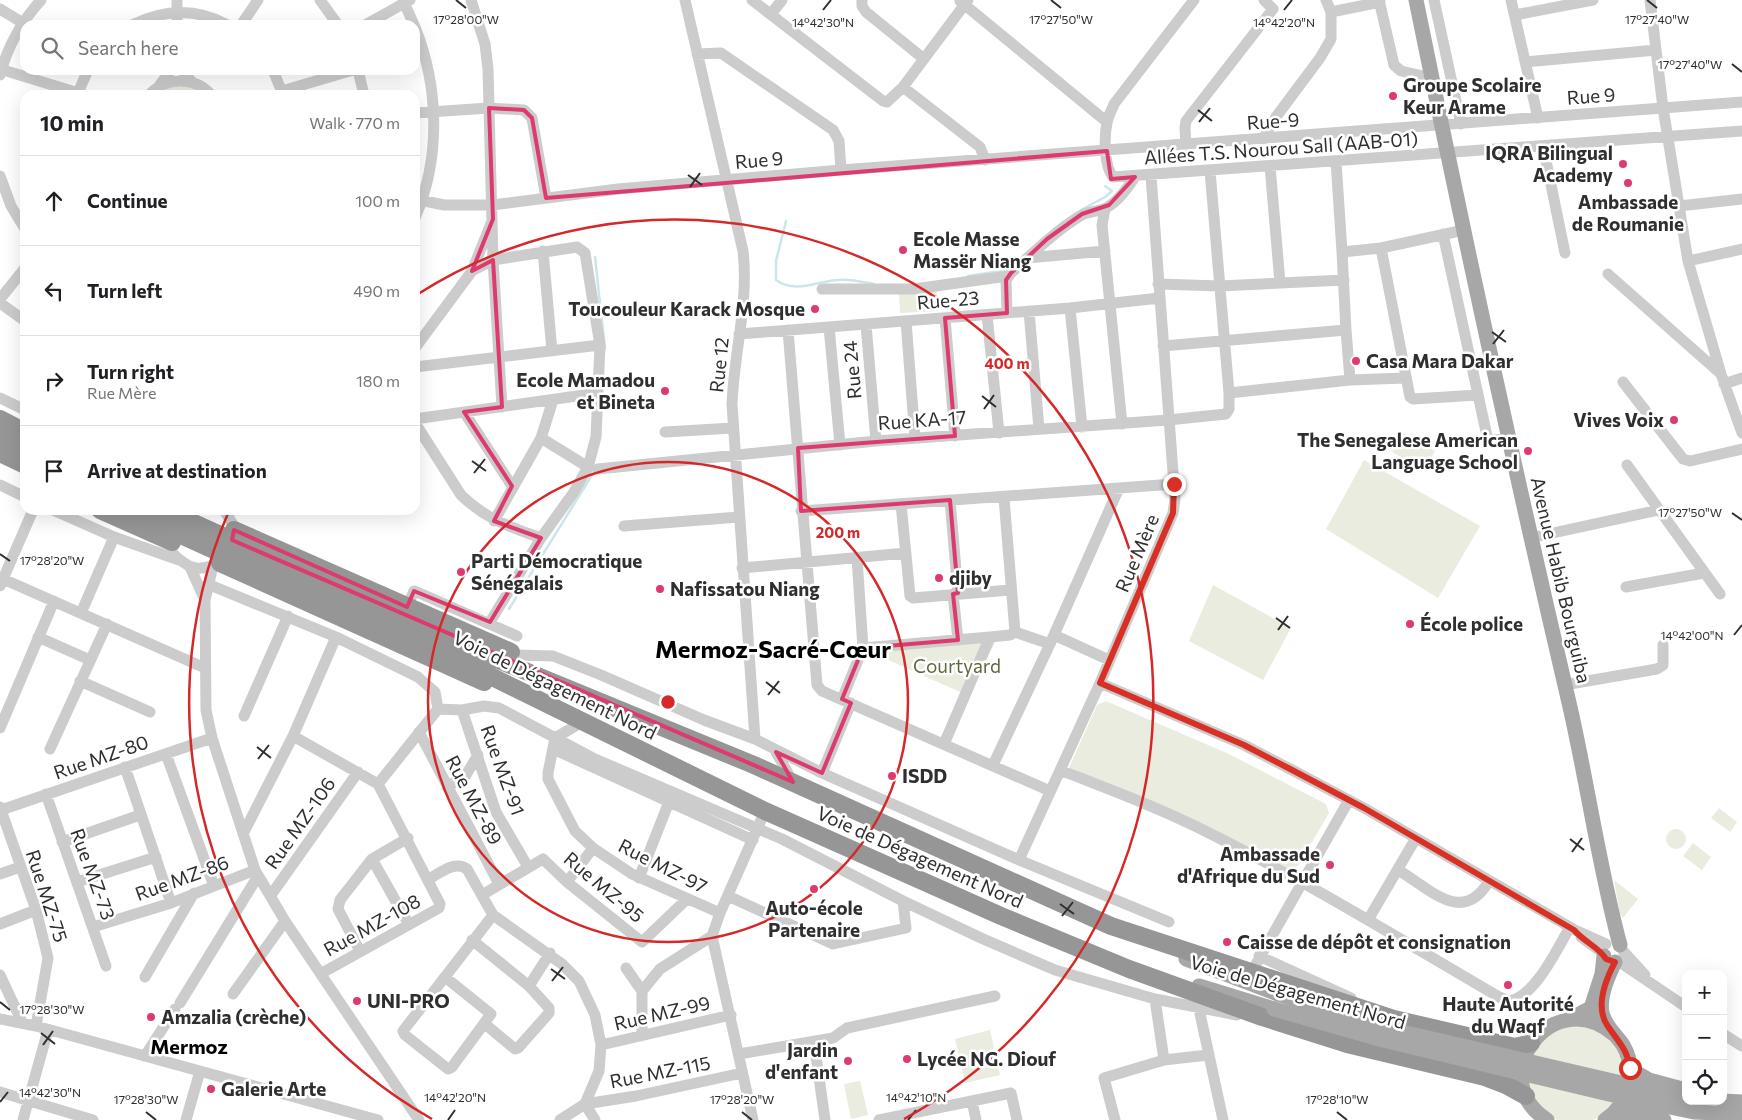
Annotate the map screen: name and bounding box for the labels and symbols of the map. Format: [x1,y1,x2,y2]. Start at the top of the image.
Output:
text: 17°28'00"W [433,12,499,26]
text: 17°27'50"W [1029,12,1093,26]
text: 17°27'40"W [1625,12,1689,26]
text: 14°42'30"N [792,15,854,29]
text: 14°42'20"N [1253,15,1315,29]
text: 17°27'40"W [1658,57,1722,71]
place label: Groupe Scolaire Keur Arame [1403,73,1542,118]
street label: Rue 9 [1566,82,1616,109]
marker: Groupe Scolaire Keur Arame [1387,90,1399,102]
street label: Rue-9 [1246,107,1300,134]
street label: Allées T.S. Nourou Sall (AAB-01) [1143,126,1419,169]
place label: IQRA Bilingual Academy [1485,141,1614,186]
street label: Rue 9 [734,146,784,173]
marker: IQRA Bilingual Academy [1617,158,1629,170]
marker: Ambassade de Roumanie [1622,177,1634,189]
place label: Ambassade de Roumanie [1572,190,1684,235]
place label: Ecole Masse Massër Niang [913,227,1032,272]
marker: Ecole Masse Massër Niang [897,244,909,256]
street label: Rue-23 [916,285,980,314]
place label: Toucouleur Karack Mosque [568,297,805,320]
marker: Toucouleur Karack Mosque [809,303,821,315]
street label: Rue 12 [704,336,733,394]
street label: Rue 24 [837,340,866,400]
place label: Casa Mara Dakar [1366,349,1514,372]
text: 400 m [984,354,1030,372]
marker: Casa Mara Dakar [1350,355,1362,367]
place label: Ecole Mamadou et Bineta [516,368,655,413]
marker: Ecole Mamadou et Bineta [659,385,671,397]
street label: Rue KA-17 [877,405,967,434]
place label: Vives Voix [1573,408,1664,431]
marker: Vives Voix [1668,414,1680,426]
place label: The Senegalese American Language School [1297,428,1518,473]
marker: The Senegalese American Language School [1522,445,1534,457]
route end [1163,473,1186,496]
street label: Avenue Habib Bourguiba [1527,475,1596,685]
text: 17°27'50"W [1658,505,1722,519]
street label: Rue Mère [1110,510,1163,595]
text: 200 m [816,523,860,541]
place label: Parti Démocratique Sénégalais [471,549,642,594]
text: 17°28'20"W [20,553,84,567]
marker: Parti Démocratique Sénégalais [455,566,467,578]
place label: djiby [949,566,993,589]
marker: djiby [933,572,945,584]
place label: Nafissatou Niang [670,577,820,600]
marker: Nafissatou Niang [654,583,666,595]
place label: École police [1420,612,1523,635]
marker: École police [1404,618,1416,630]
street label: Voie de Dégagement Nord [450,625,661,744]
text: 14°42'00"N [1660,628,1724,642]
district label: Mermoz-Sacré-Cœur [655,634,891,663]
park label: Courtyard [913,654,1001,677]
centre of rings [659,693,677,711]
street label: Rue MZ-91 [476,721,530,818]
street label: Rue MZ-80 [50,730,151,783]
street label: Rue MZ-89 [441,751,508,848]
place label: ISDD [902,764,947,787]
marker: ISDD [886,770,898,782]
street label: Rue MZ-106 [259,772,340,873]
street label: Voie de Dégagement Nord [814,801,1027,912]
street label: Rue MZ-73 [66,825,121,923]
street label: Rue MZ-97 [615,833,711,898]
place label: Ambassade d'Afrique du Sud [1177,842,1320,887]
street label: Rue MZ-75 [22,847,73,945]
street label: Rue MZ-95 [560,847,649,927]
street label: Rue MZ-86 [132,850,232,905]
marker: Ambassade d'Afrique du Sud [1324,859,1336,871]
marker: Auto-école Partenaire [808,883,820,895]
street label: Rue MZ-108 [319,889,424,961]
place label: Auto-école Partenaire [765,896,863,941]
place label: Caisse de dépôt et consignation [1237,930,1511,953]
marker: Caisse de dépôt et consignation [1221,936,1233,948]
street label: Voie de Dégagement Nord [1188,950,1409,1033]
marker: Haute Autorité du Waqf [1502,979,1514,991]
place label: UNI-PRO [367,989,450,1012]
street label: Rue MZ-99 [612,990,712,1035]
place label: Haute Autorité du Waqf [1442,992,1574,1037]
marker: UNI-PRO [351,995,363,1007]
text: 17°28'30"W [20,1002,84,1016]
place label: Amzalia (crèche) [161,1005,306,1028]
marker: Amzalia (crèche) [145,1011,157,1023]
district label: Mermoz [150,1034,228,1058]
place label: Jardin d'enfant [765,1038,838,1083]
place label: Lycée NG. Diouf [917,1047,1056,1070]
street label: Rue MZ-115 [608,1050,712,1093]
marker: Lycée NG. Diouf [901,1053,913,1065]
marker: Jardin d'enfant [842,1055,854,1067]
route start [1619,1057,1642,1080]
place label: Galerie Arte [221,1077,326,1100]
marker: Galerie Arte [205,1083,217,1095]
text: 14°42'30"N [19,1085,81,1099]
text: 14°42'20"N [424,1090,486,1104]
text: 14°42'10"N [886,1090,946,1104]
text: 17°28'30"W [114,1092,178,1106]
text: 17°28'20"W [710,1092,774,1106]
text: 17°28'10"W [1305,1092,1369,1106]

